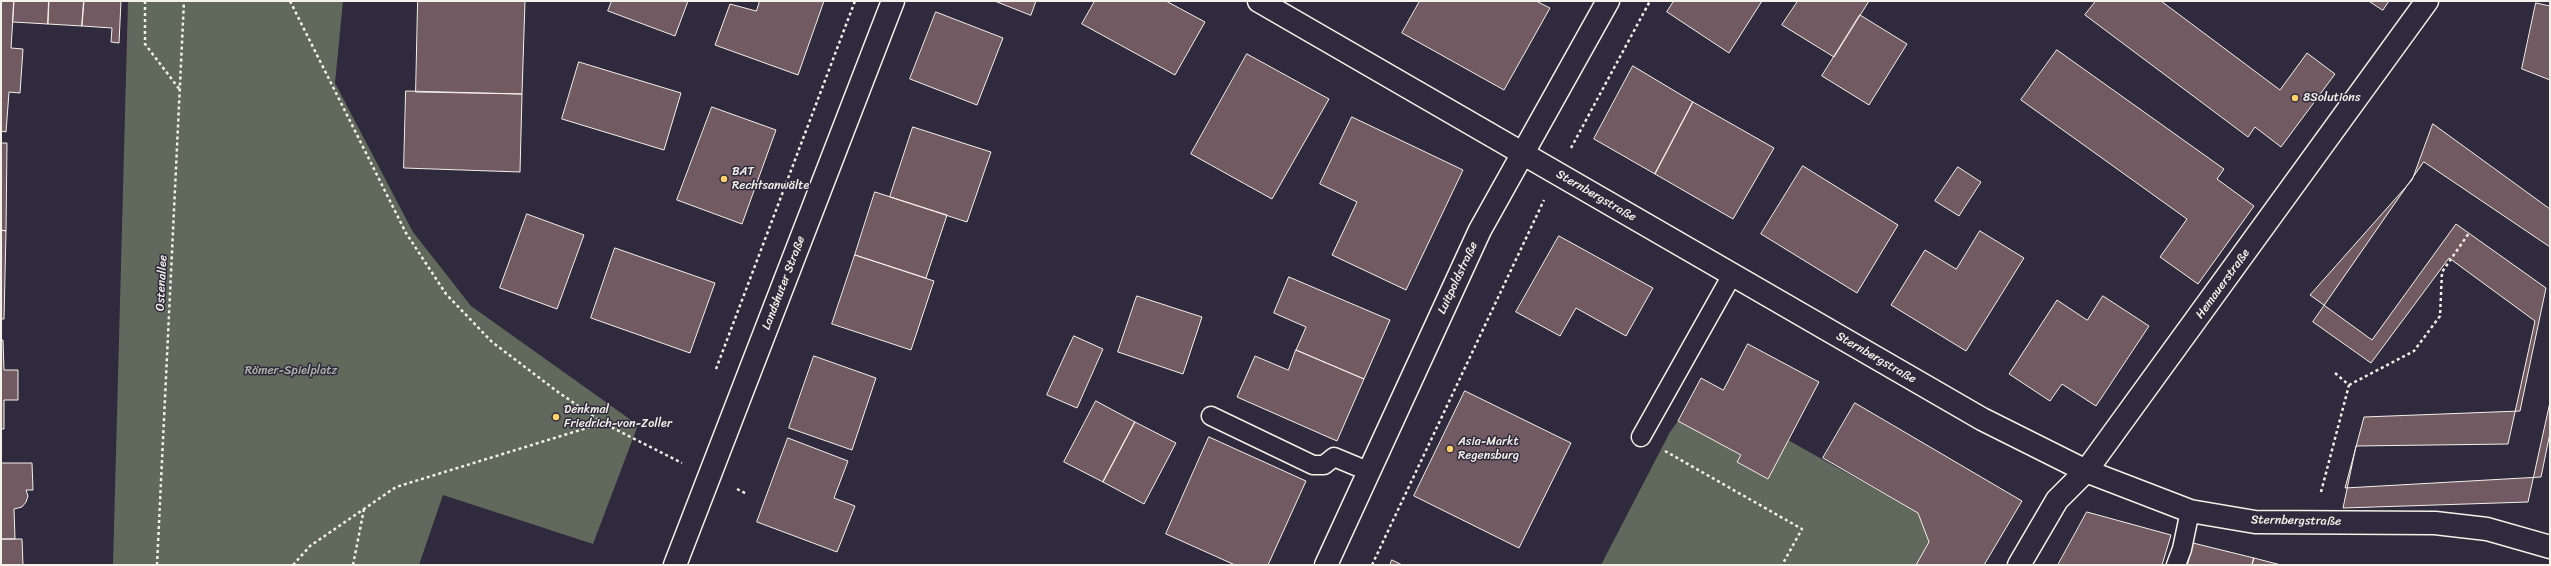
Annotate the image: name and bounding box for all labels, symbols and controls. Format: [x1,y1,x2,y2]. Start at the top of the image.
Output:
place label: 8Solutions [2303,91,2360,105]
marker: 8Solutions [2290,93,2300,103]
place label: BAT Rechtsanwälte [732,165,809,193]
street label: Sternbergstraße [1553,167,1639,225]
marker: BAT Rechtsanwälte [719,174,729,184]
street label: Landshuter Straße [759,234,809,332]
street label: Luitpoldstraße [1435,239,1481,317]
street label: Hemauerstraße [2193,246,2253,322]
street label: Ostenallee [153,255,171,311]
street label: Sternbergstraße [1833,329,1919,387]
park label: Römer-Spielplatz [245,364,337,378]
place label: Denkmal Friedrich-von-Zoller [564,403,672,431]
marker: Denkmal Friedrich-von-Zoller [551,412,561,422]
place label: Asia-Markt Regensburg [1458,435,1519,463]
marker: Asia-Markt Regensburg [1445,444,1455,454]
street label: Sternbergstraße [2251,513,2341,529]

